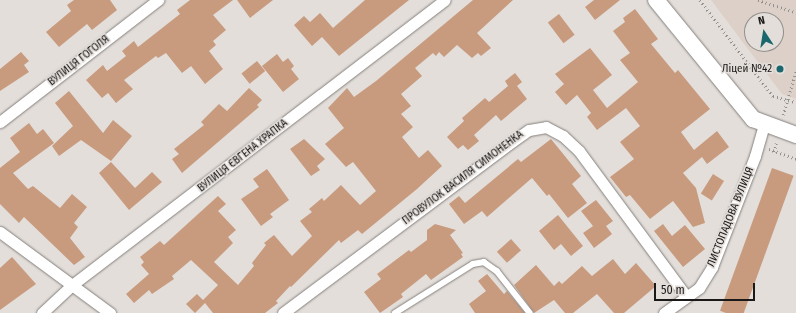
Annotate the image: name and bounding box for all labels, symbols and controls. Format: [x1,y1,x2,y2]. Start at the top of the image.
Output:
north arrow [744,12,784,52]
text: N [757,14,766,28]
street label: ВУЛИЦЯ ГОГОЛЯ [46,33,112,89]
place label: Ліцей №42 [722,62,772,76]
marker: Ліцей №42 [775,64,785,74]
street label: ВУЛИЦЯ ЄВГЕНА ХРАПКА [195,117,291,195]
street label: ПРОВУЛОК ВАСИЛЯ СИМОНЕНКА [400,128,526,228]
street label: ЛИСТОПАДОВА ВУЛИЦЯ [705,165,757,269]
scale bar [656,275,757,301]
text: 50 m [661,283,685,297]

